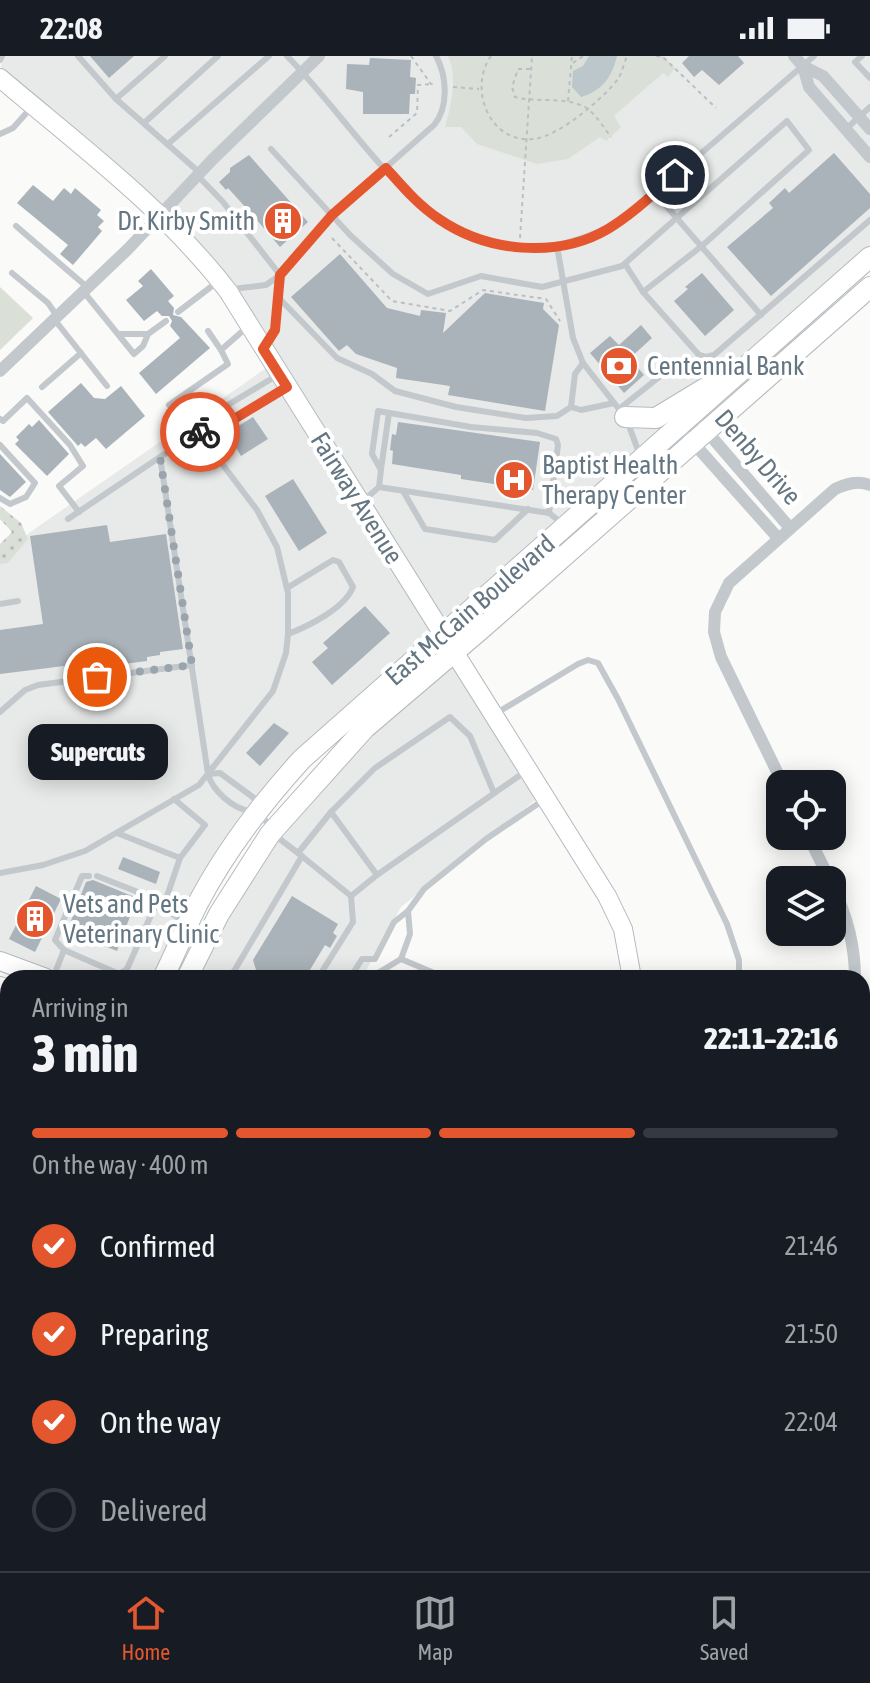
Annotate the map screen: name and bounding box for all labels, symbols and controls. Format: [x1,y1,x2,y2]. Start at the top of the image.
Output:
text: 22:08 [40,11,102,45]
pin [641,141,709,209]
icon: home [653,153,697,197]
building icon: Dr. Kirby Smith [262,200,304,242]
place label: Dr. Kirby Smith [117,206,255,236]
bank icon: Centennial Bank [598,345,640,387]
place label: Centennial Bank [647,351,804,381]
courier [160,392,240,472]
street label: Denby Drive [709,403,807,511]
icon: bike [178,410,222,454]
street label: Fairway Avenue [305,427,409,569]
place label: Baptist Health Therapy Center [542,450,686,510]
hospital icon: Baptist Health Therapy Center [493,459,535,501]
street label: East McCain Boulevard [379,528,561,692]
pin [63,643,131,711]
icon: bag [75,655,119,699]
callout: Supercuts [27,725,167,781]
text: Supercuts [51,737,145,767]
map controls [766,770,846,946]
button: locate [766,770,846,850]
button: layers [766,866,846,946]
place label: Vets and Pets Veterinary Clinic [63,889,219,949]
building icon: Vets and Pets Veterinary Clinic [14,898,56,940]
text: Arriving in [32,993,129,1023]
text: 22:11–22:16 [704,1021,838,1055]
text: 3 min [32,1023,138,1083]
text: On the way · 400 m [32,1150,209,1180]
icon: check [32,1224,76,1268]
text: Confirmed [100,1229,215,1263]
text: 21:46 [784,1231,838,1261]
icon: check [32,1312,76,1356]
text: Preparing [100,1317,209,1351]
text: 21:50 [784,1319,838,1349]
icon: check [32,1400,76,1444]
text: On the way [100,1405,221,1439]
text: 22:04 [784,1407,838,1437]
text: Delivered [100,1493,208,1527]
tab: Home [121,1591,170,1665]
tab: Map [413,1591,457,1665]
tab: Saved [700,1591,749,1665]

